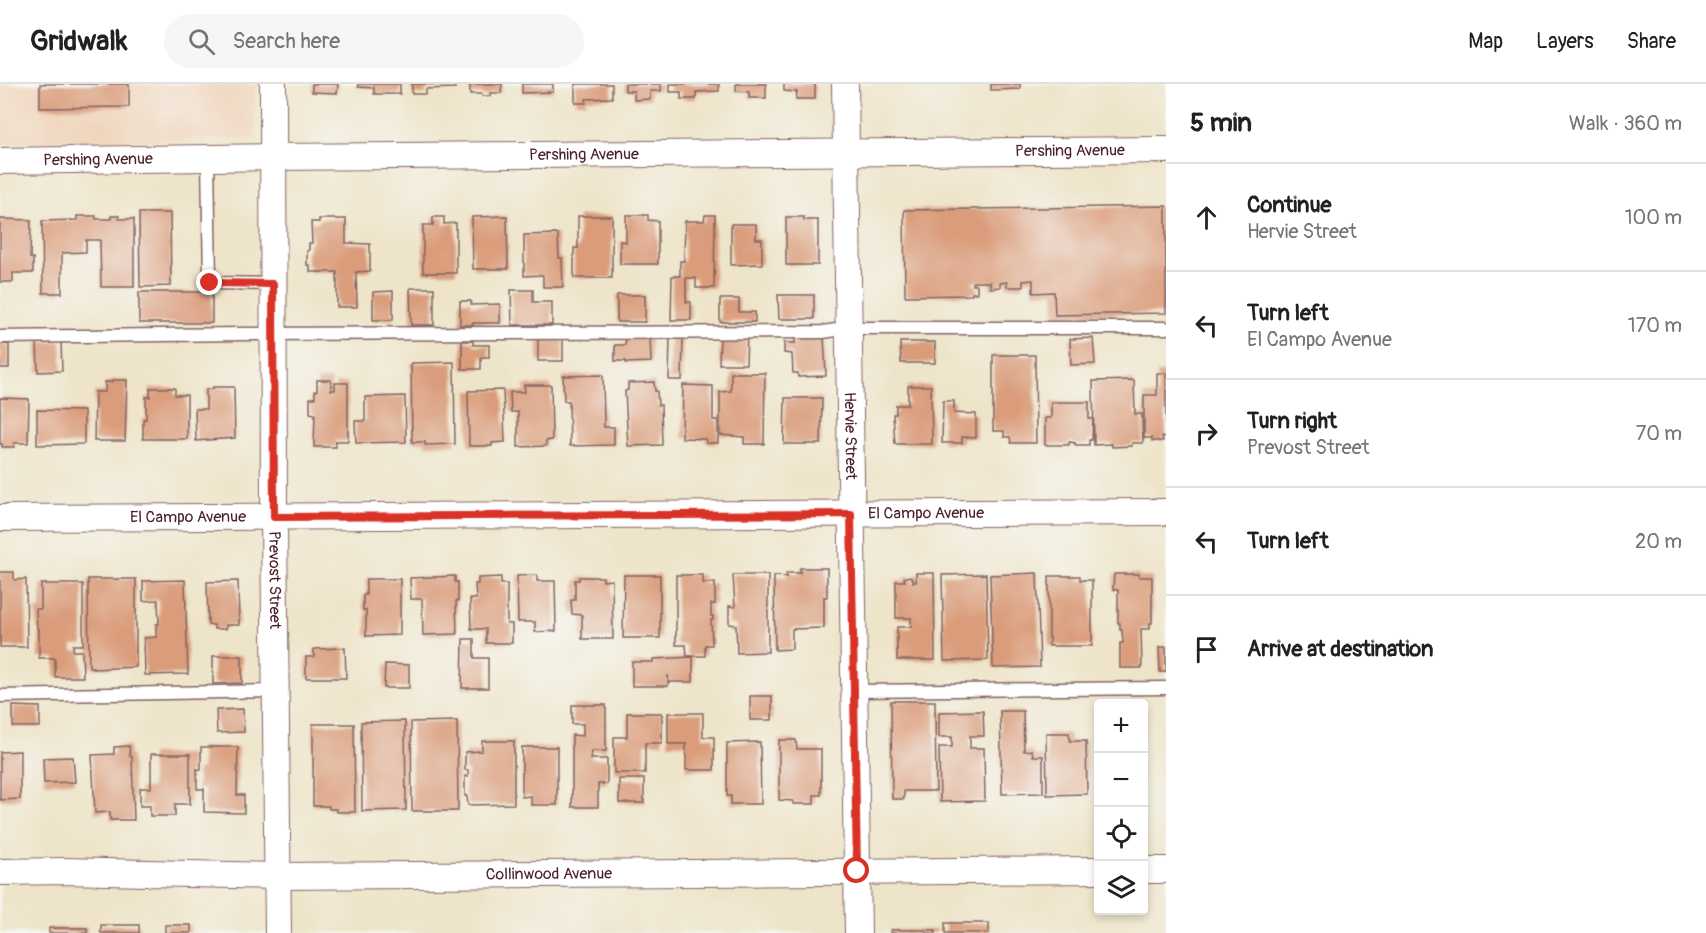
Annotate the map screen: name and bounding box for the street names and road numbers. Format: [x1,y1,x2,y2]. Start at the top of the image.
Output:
street label: Pershing Avenue [1015,140,1125,161]
street label: Pershing Avenue [529,144,639,165]
street label: Pershing Avenue [43,149,153,170]
street label: Hervie Street [840,392,861,481]
street label: El Campo Avenue [868,503,984,524]
street label: El Campo Avenue [130,507,246,527]
street label: Prevost Street [264,531,285,630]
street label: Collinwood Avenue [486,864,612,884]

